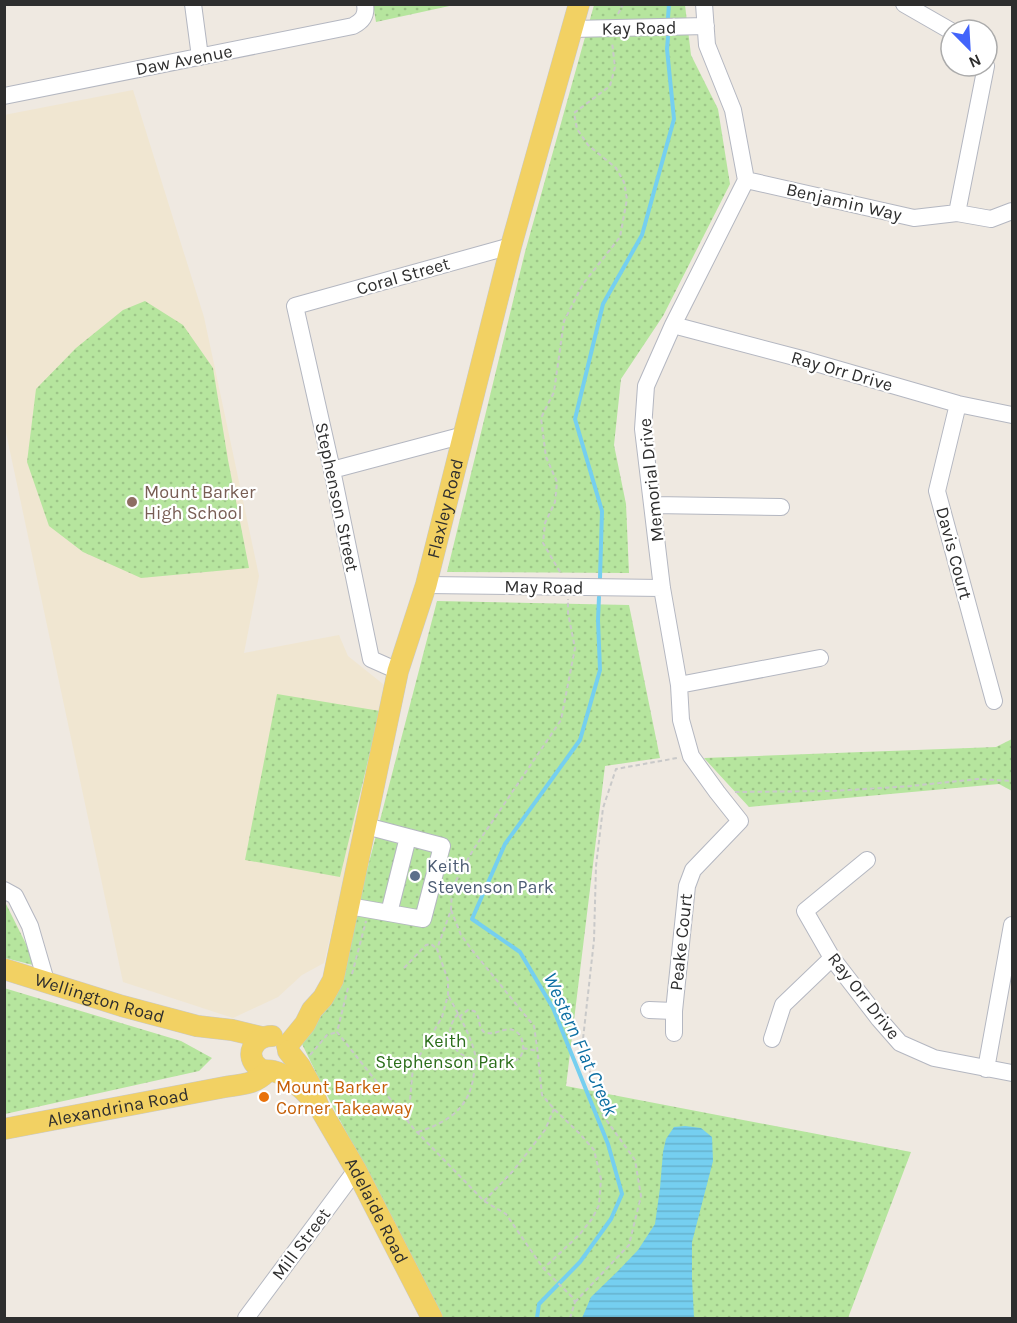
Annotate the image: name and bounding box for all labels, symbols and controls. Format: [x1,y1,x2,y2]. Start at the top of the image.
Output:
street label: Kay Road [601,16,677,40]
north arrow [939,18,999,78]
street label: Daw Avenue [134,40,234,80]
text: N [966,50,984,72]
street label: Benjamin Way [784,178,905,226]
street label: Coral Street [354,252,452,300]
street label: Ray Orr Drive [789,346,895,396]
street label: Memorial Drive [634,417,668,543]
street label: Stephenson Street [310,420,364,574]
street label: Flaxley Road [422,456,468,561]
place label: Mount Barker High School [144,481,256,524]
marker: Mount Barker High School [125,495,139,509]
street label: Davis Court [931,504,977,602]
street label: May Road [504,575,584,599]
place label: Keith Stevenson Park [427,855,554,898]
marker: Keith Stevenson Park [408,869,422,883]
street label: Peake Court [665,892,697,992]
street label: Ray Orr Drive [823,948,905,1044]
street label: Wellington Road [32,968,167,1028]
water label: Western Flat Creek [539,969,623,1120]
park label: Keith Stephenson Park [375,1030,515,1073]
place label: Mount Barker Corner Takeaway [276,1076,413,1119]
street label: Alexandrina Road [45,1083,191,1132]
marker: Mount Barker Corner Takeaway [257,1090,271,1104]
street label: Adelaide Road [340,1153,413,1267]
street label: Mill Street [267,1204,335,1284]

